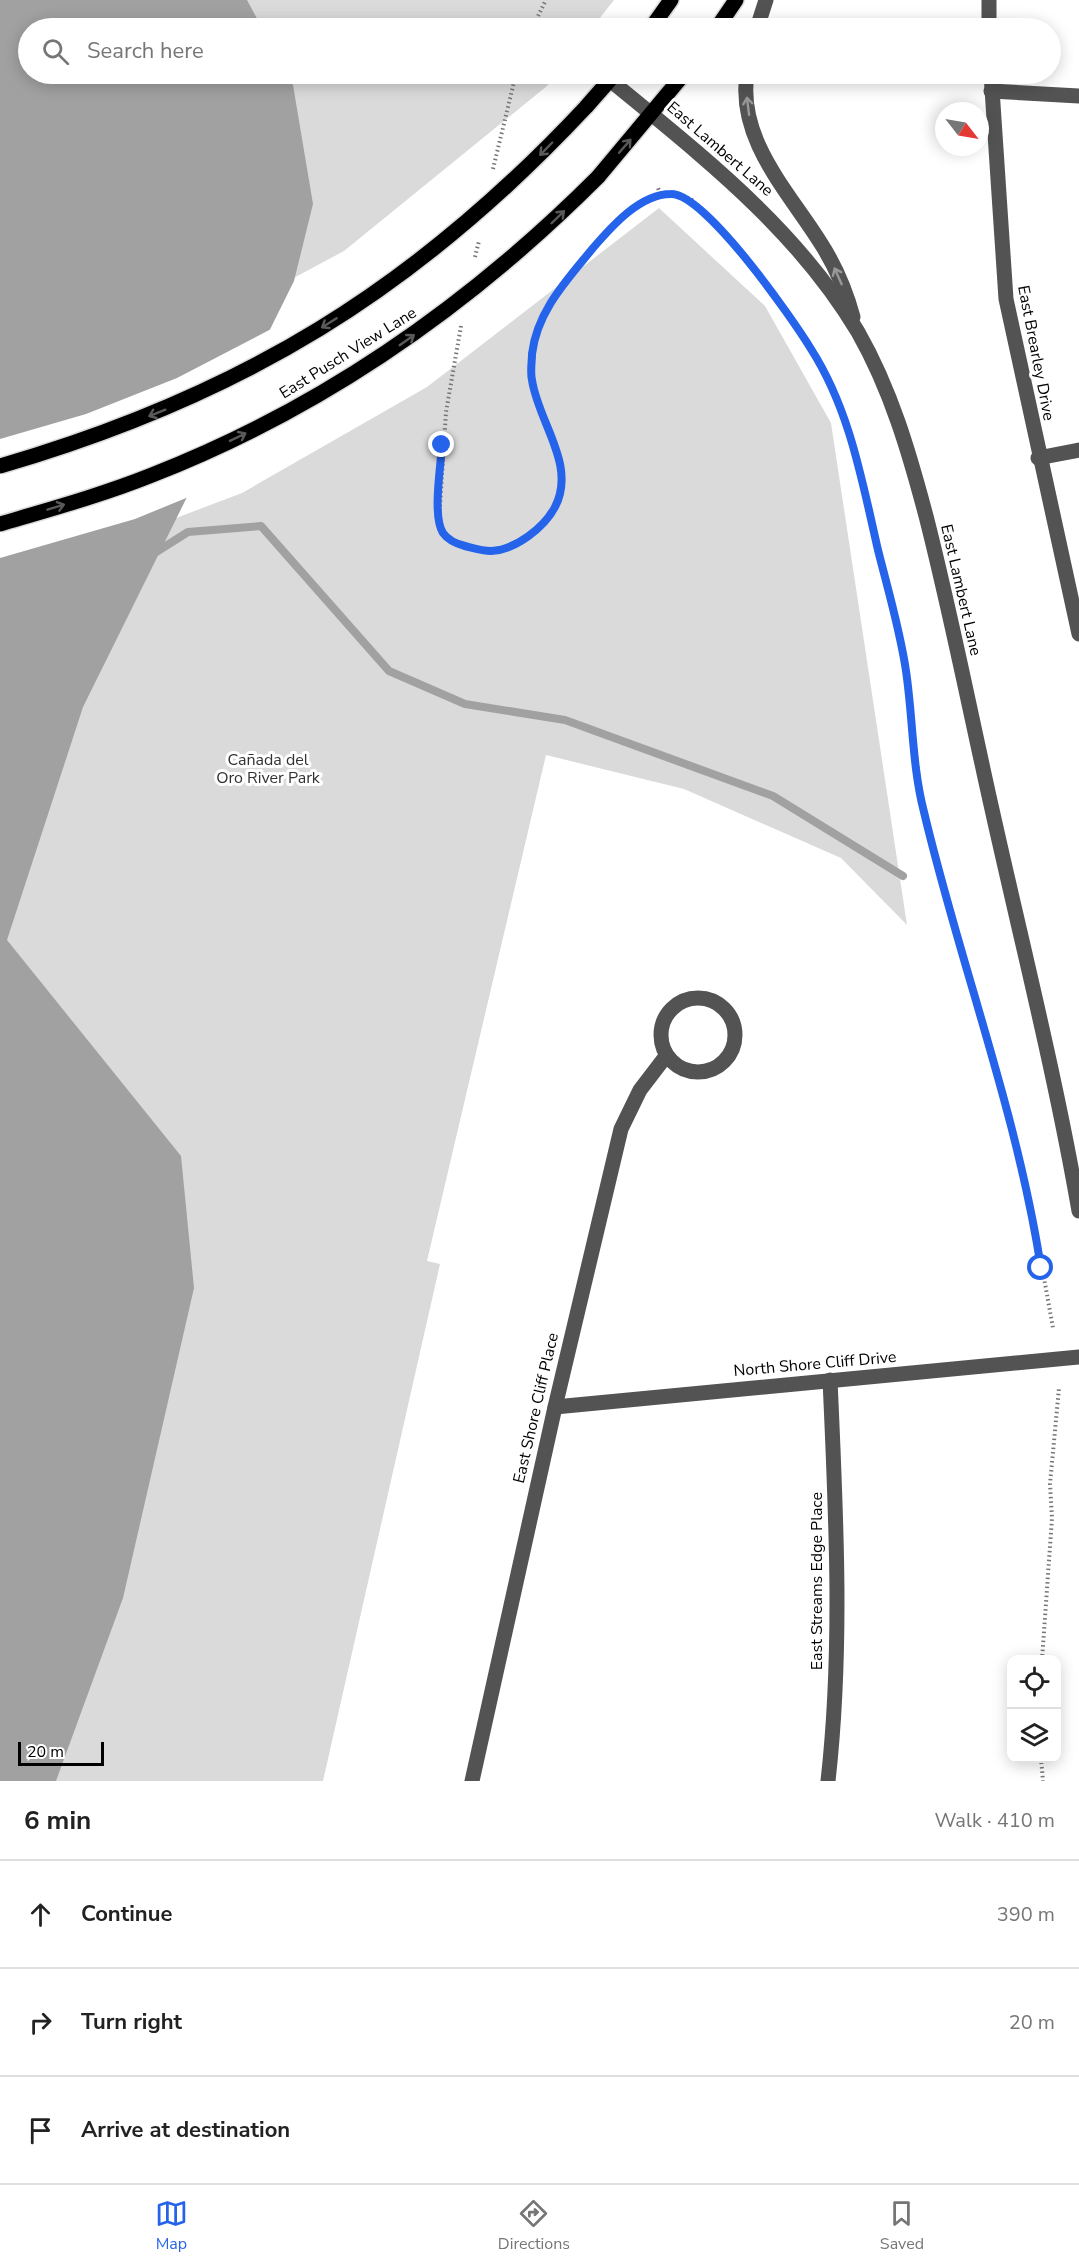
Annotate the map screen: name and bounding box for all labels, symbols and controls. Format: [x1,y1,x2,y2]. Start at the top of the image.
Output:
search box [18,18,1061,84]
icon: search [39,35,72,68]
text: Search here [87,36,204,66]
one-way arrow [742,96,753,116]
street label: East Lambert Lane [662,97,778,201]
north arrow [935,102,989,156]
one-way arrow [619,138,632,154]
one-way arrow [539,142,554,157]
one-way arrow [551,210,566,225]
one-way arrow [832,268,844,286]
street label: East Brearley Drive [1012,283,1060,423]
street label: East Pusch View Lane [275,302,421,404]
one-way arrow [321,318,338,330]
one-way arrow [398,334,414,346]
one-way arrow [148,408,166,419]
one-way arrow [228,431,246,443]
route end [428,431,454,457]
one-way arrow [46,501,65,512]
street label: East Lambert Lane [935,522,987,658]
park label: Cañada del Oro River Park [216,749,321,789]
route start [1027,1254,1053,1280]
street label: East Shore Cliff Place [508,1331,564,1485]
street label: North Shore Cliff Drive [733,1346,897,1382]
street label: East Streams Edge Place [806,1492,828,1670]
map controls [1007,1655,1061,1763]
button: locate [1007,1655,1061,1709]
button: layers [1007,1709,1061,1763]
scale bar [18,1739,104,1766]
text: 20 m [27,1741,64,1763]
text: 6 min [24,1803,91,1838]
text: Walk · 410 m [935,1807,1055,1834]
icon: ahead [24,1898,57,1931]
text: Continue [81,1899,172,1929]
text: 390 m [997,1901,1055,1928]
icon: right [24,2006,57,2039]
text: Turn right [81,2007,182,2037]
text: 20 m [1009,2009,1055,2036]
icon: arrive [24,2114,57,2147]
text: Arrive at destination [81,2115,290,2145]
tab: Map [155,2197,188,2255]
tab: Directions [498,2197,570,2255]
tab: Saved [880,2197,924,2255]

